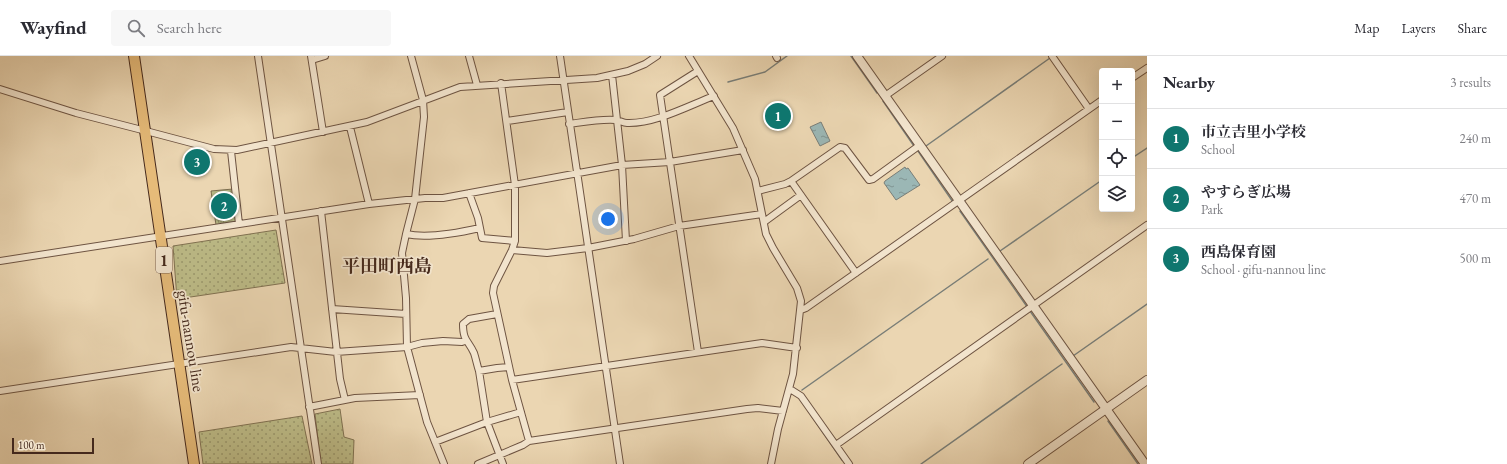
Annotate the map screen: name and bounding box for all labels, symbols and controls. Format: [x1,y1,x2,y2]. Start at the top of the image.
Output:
search box [111,10,391,46]
text: Wayfind [20,15,87,40]
icon: search [125,17,147,39]
text: Search here [157,18,222,37]
text: Map [1354,19,1379,37]
text: Layers [1401,19,1436,37]
text: Share [1458,19,1487,37]
map controls [1099,68,1135,212]
button: + [1099,68,1135,104]
text: Nearby [1163,71,1215,93]
text: 3 results [1450,74,1491,91]
pin: 1 [765,101,791,131]
button: − [1099,104,1135,140]
text: 市立吉里小学校 [1201,122,1306,141]
text: 1 [1173,130,1179,147]
text: 240 m [1460,130,1491,147]
button: locate [1099,140,1135,176]
text: School [1201,141,1235,158]
pin: 3 [184,147,210,177]
button: layers [1099,176,1135,212]
text: やすらぎ広場 [1201,182,1291,201]
text: 2 [1173,190,1179,207]
text: 470 m [1460,190,1491,207]
pin: 2 [211,191,237,221]
text: Park [1201,201,1223,218]
your location [598,209,618,229]
text: 西島保育園 [1201,242,1276,261]
road number: 1 [156,247,172,273]
text: 3 [1173,250,1179,267]
text: 500 m [1460,250,1491,267]
district label: 平田町西島 [342,254,432,277]
text: School · gifu-nannou line [1201,261,1326,278]
street label: gifu-nannou line [173,289,209,393]
scale bar [12,436,94,455]
text: 100 m [18,438,45,452]

